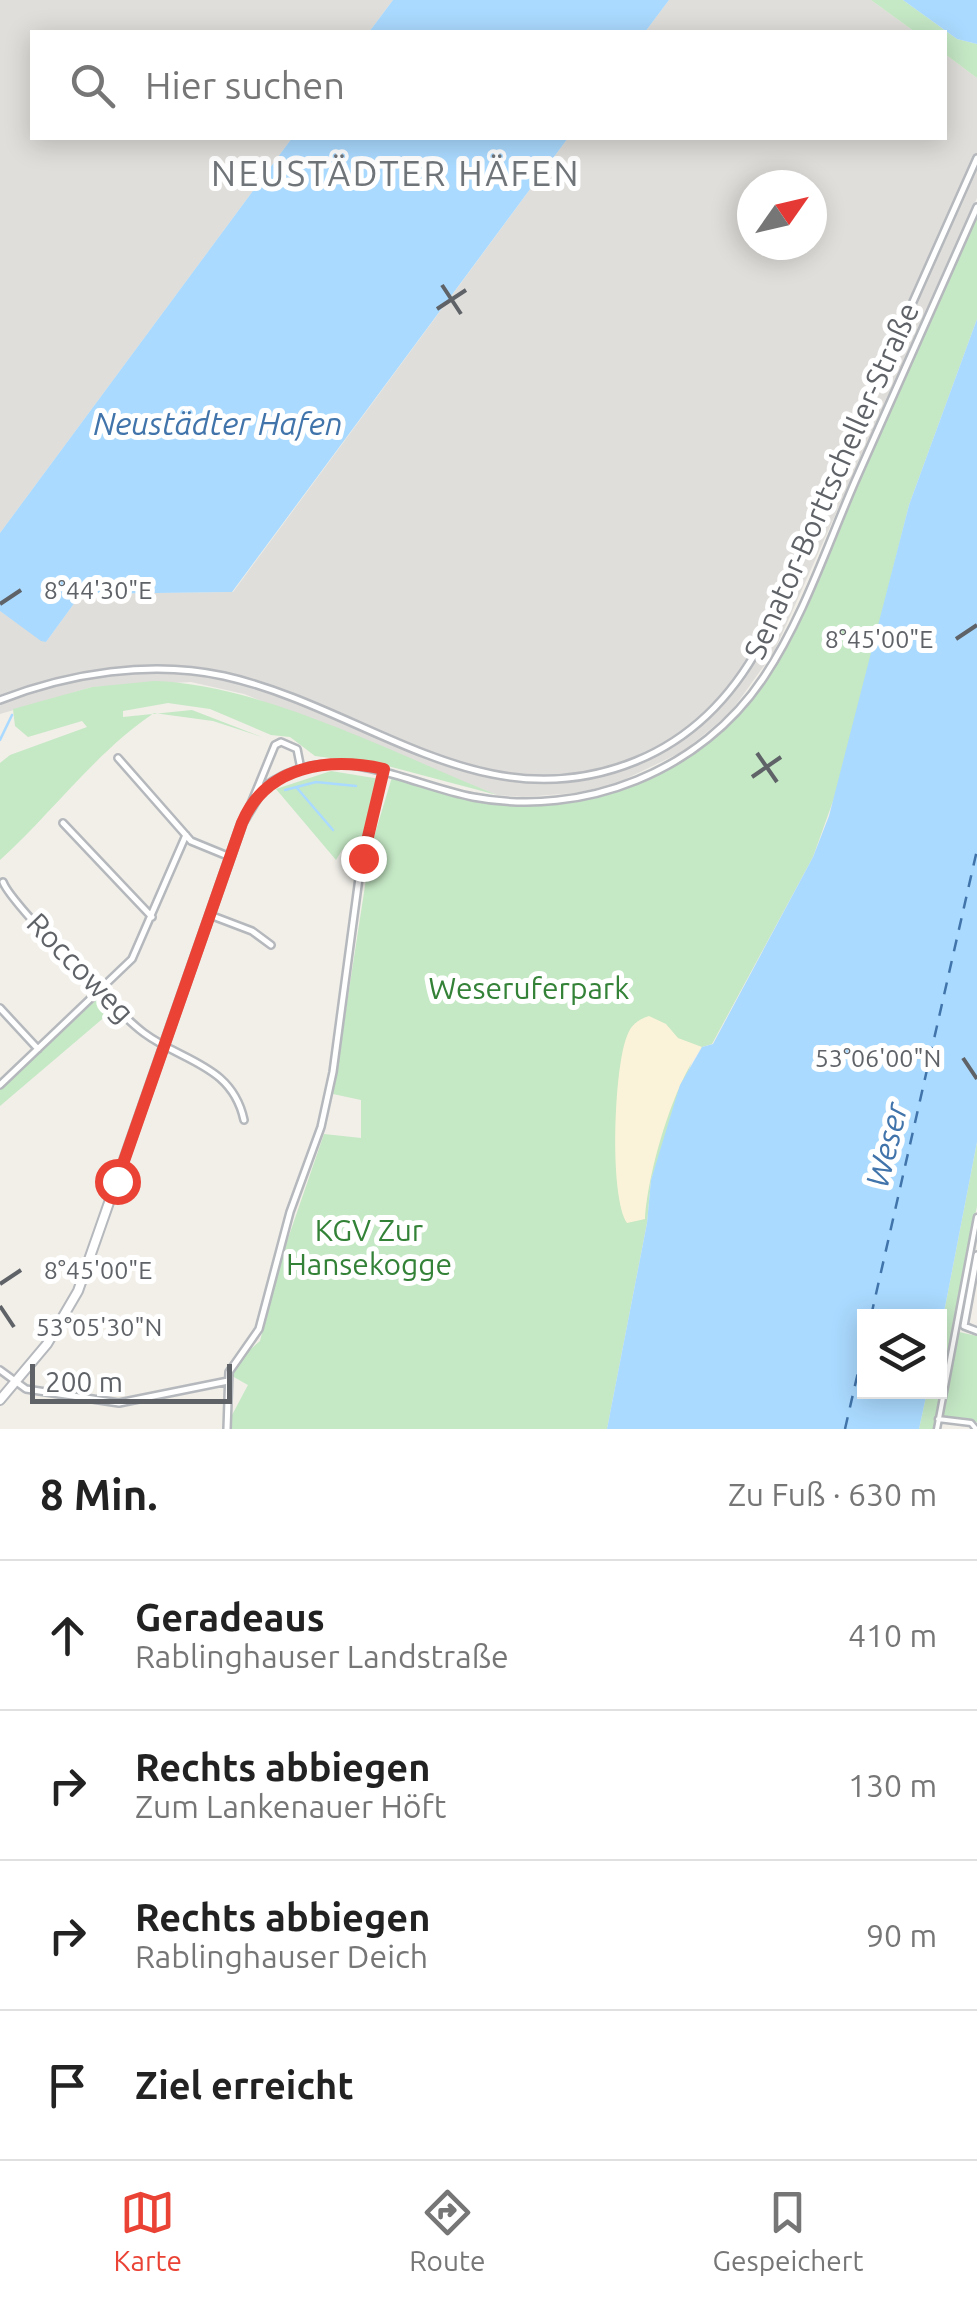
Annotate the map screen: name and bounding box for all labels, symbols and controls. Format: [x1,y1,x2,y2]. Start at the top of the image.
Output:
search box [30,30,947,140]
icon: search [65,58,120,113]
text: Hier suchen [145,64,345,106]
district label: NEUSTÄDTER HÄFEN [211,153,581,193]
north arrow [737,170,827,260]
street label: Senator-Borttscheller-Straße [737,297,925,664]
water label: Neustädter Hafen [93,405,343,441]
text: 8°44'30"E [44,576,152,604]
text: 8°45'00"E [825,625,933,653]
route end [341,836,387,882]
street label: Roccoweg [20,906,141,1029]
park label: Weseruferpark [429,971,629,1005]
text: 53°06'00"N [815,1044,941,1072]
water label: Weser [858,1098,914,1191]
route start [95,1159,141,1205]
park label: KGV Zur Hansekogge [286,1213,452,1281]
text: 8°45'00"E [44,1256,152,1284]
map controls [857,1309,947,1399]
button: layers [857,1309,947,1399]
text: 53°05'30"N [36,1313,162,1341]
scale bar [30,1359,232,1404]
text: 200 m [45,1366,123,1397]
text: 8 Min. [40,1471,158,1518]
text: Zu Fuß · 630 m [728,1476,937,1512]
text: Geradeaus [135,1596,325,1638]
icon: ahead [40,1608,95,1663]
text: 410 m [848,1617,937,1653]
text: Rablinghauser Landstraße [135,1638,509,1674]
text: Rechts abbiegen [135,1746,430,1788]
icon: right [40,1758,95,1813]
text: 130 m [848,1767,937,1803]
text: Zum Lankenauer Höft [135,1788,446,1824]
text: Rechts abbiegen [135,1896,430,1938]
icon: right [40,1908,95,1963]
text: 90 m [866,1917,937,1953]
text: Rablinghauser Deich [135,1938,428,1974]
icon: arrive [40,2058,95,2113]
text: Ziel erreicht [135,2064,354,2106]
tab: Karte [114,2185,182,2276]
tab: Route [409,2185,485,2276]
tab: Gespeichert [713,2185,863,2276]

